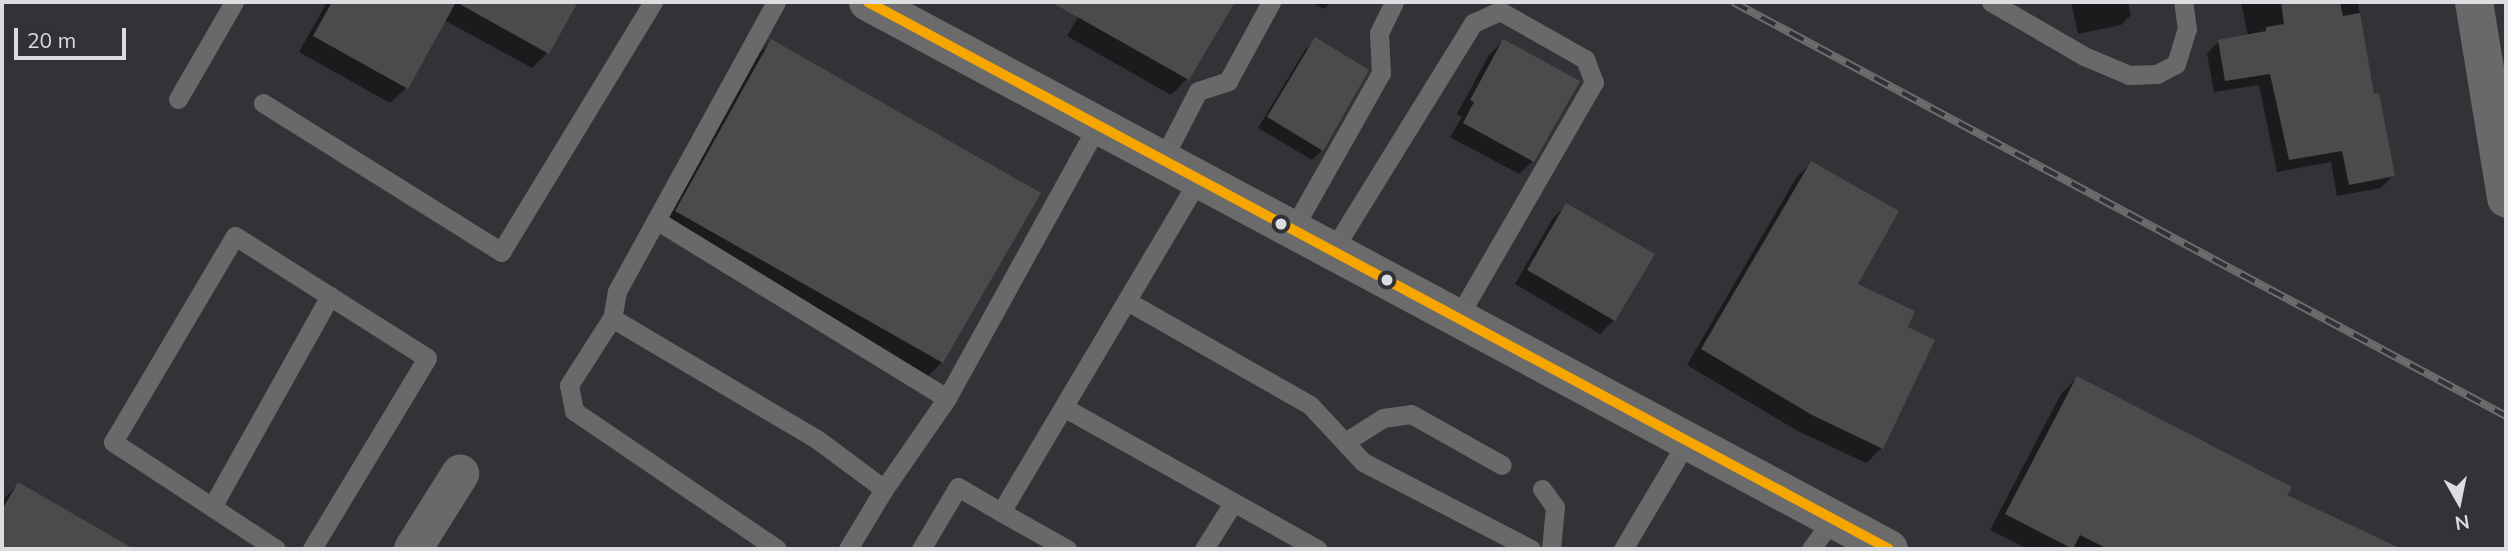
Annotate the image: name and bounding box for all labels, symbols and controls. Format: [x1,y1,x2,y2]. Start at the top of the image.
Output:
scale bar [18,14,130,58]
text: 20 m [27,27,76,53]
unlabelled marker [1274,217,1288,231]
unlabelled marker [1380,273,1394,287]
north arrow [2424,467,2494,537]
text: N [2453,510,2471,536]

